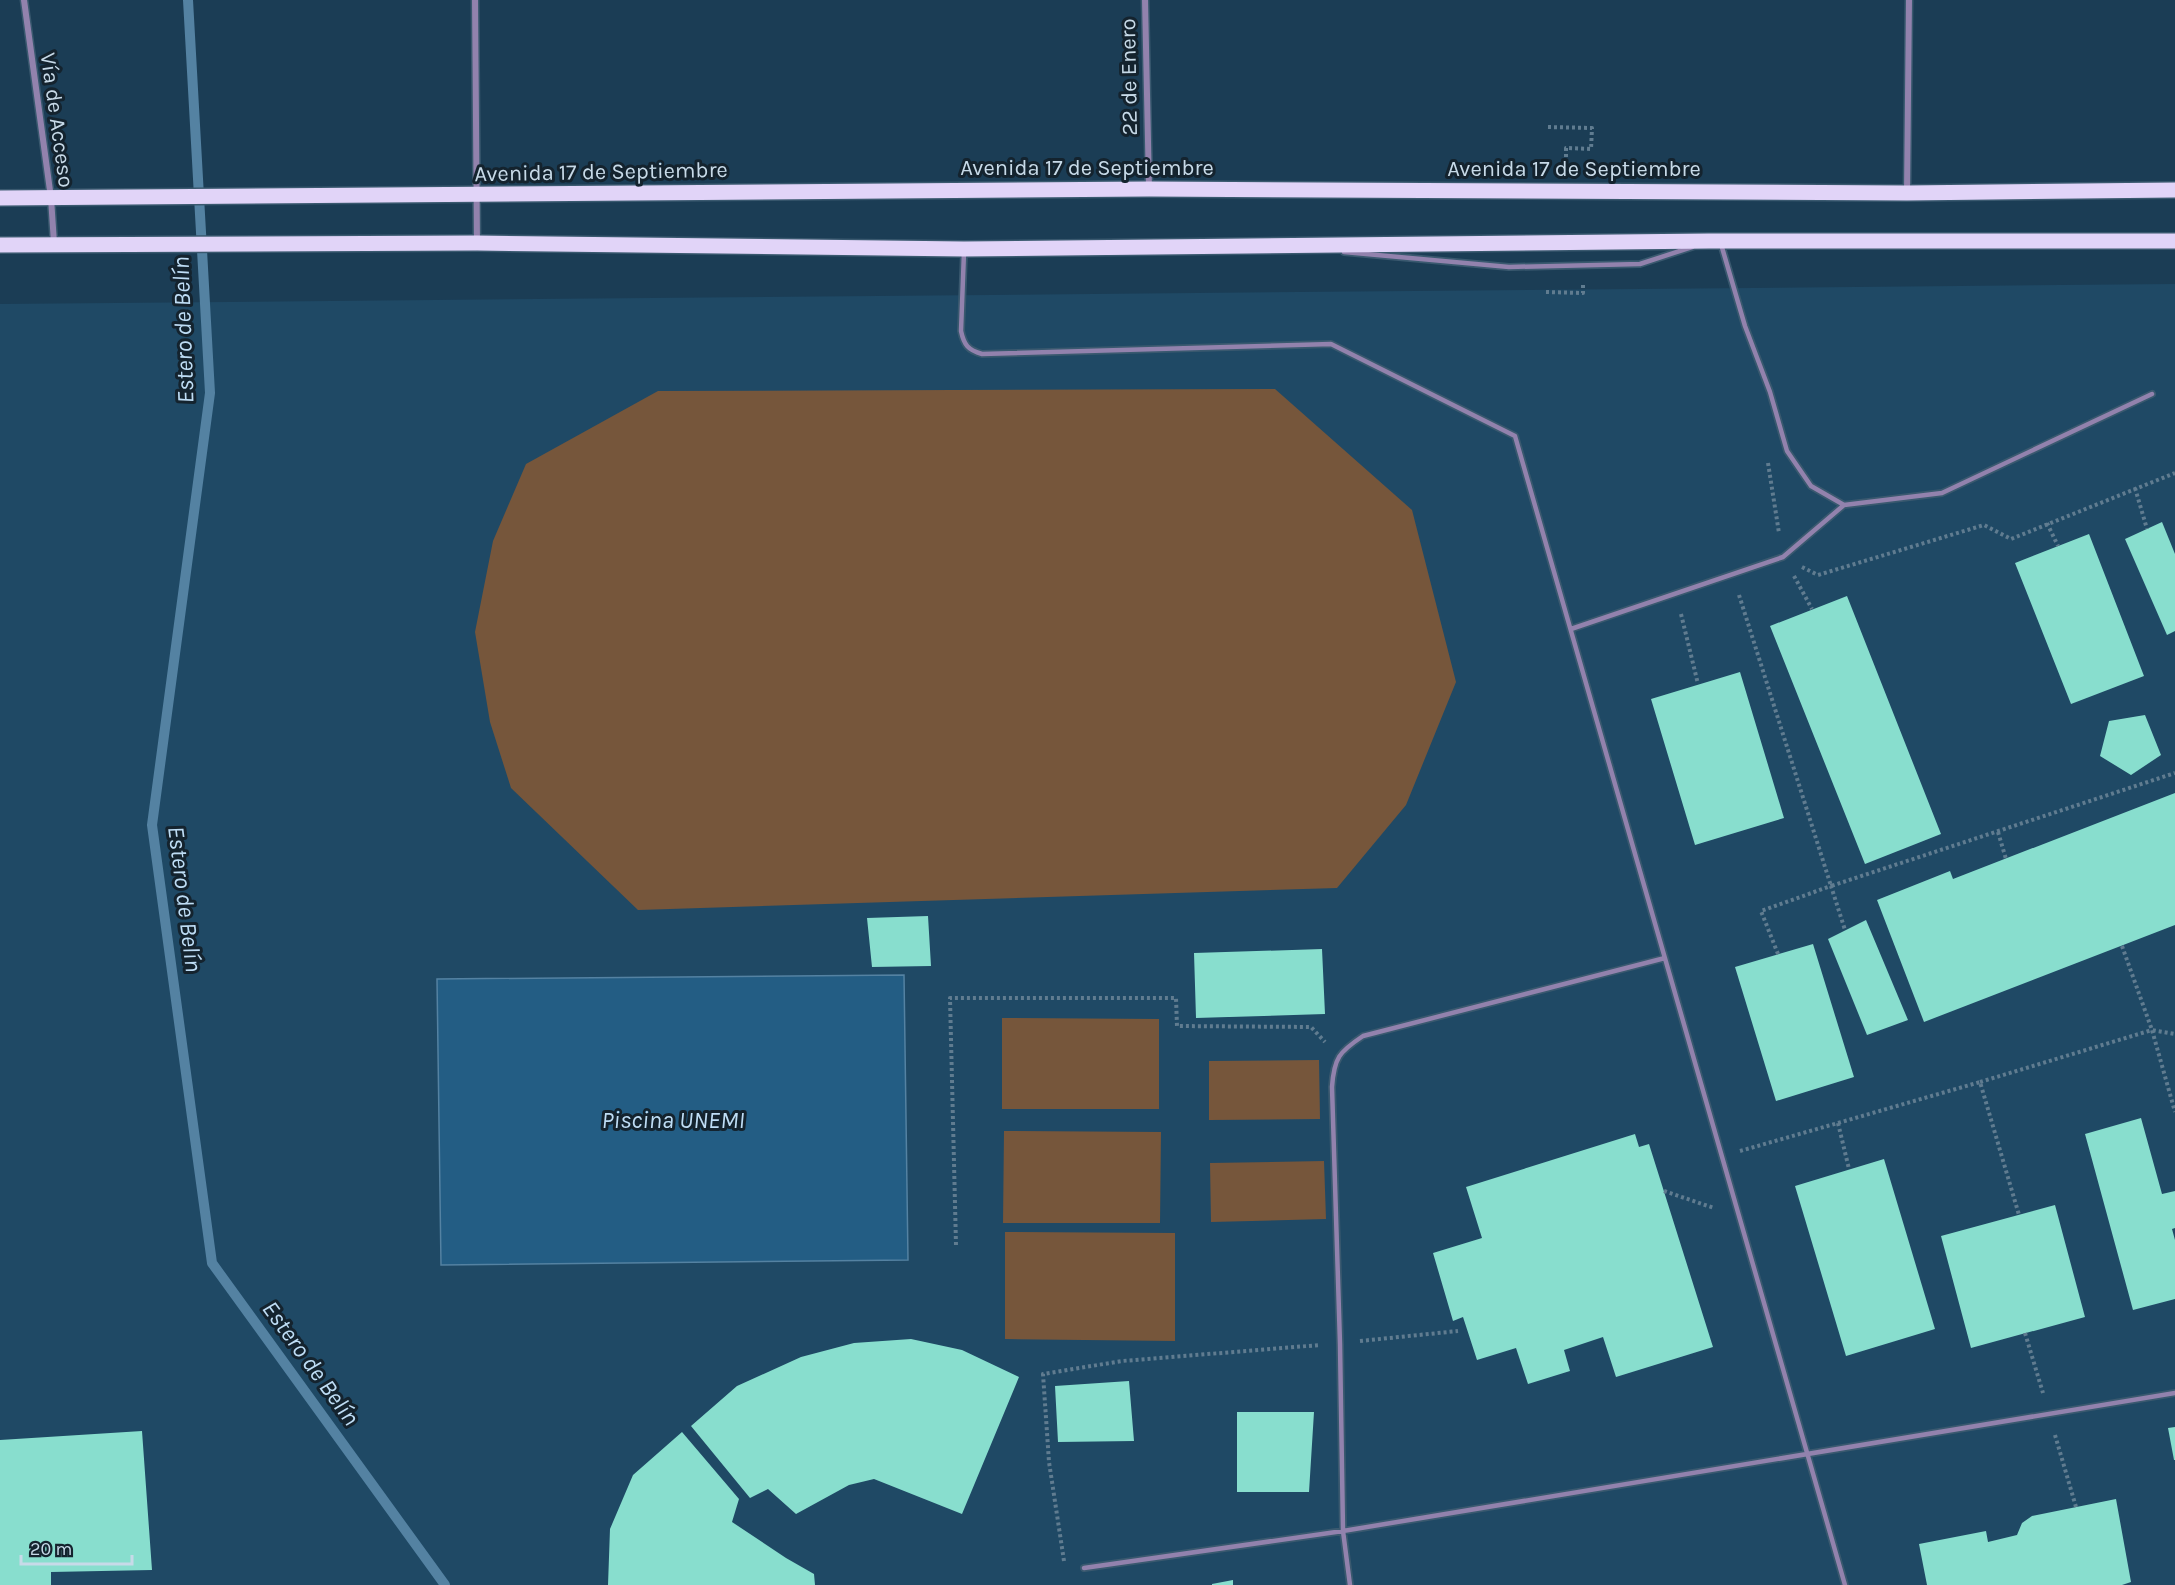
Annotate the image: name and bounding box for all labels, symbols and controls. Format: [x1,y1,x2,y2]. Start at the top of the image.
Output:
street label: 22 de Enero [1115,18,1143,136]
street label: Vía de Acceso [35,51,79,189]
street label: Avenida 17 de Septiembre [960,155,1214,181]
street label: Avenida 17 de Septiembre [1447,156,1701,182]
street label: Avenida 17 de Septiembre [474,157,728,187]
water label: Estero de Belín [166,256,200,404]
water label: Estero de Belín [162,824,208,974]
water label: Piscina UNEMI [601,1106,745,1134]
water label: Estero de Belín [256,1295,366,1431]
scale bar [21,1528,132,1566]
text: 20 m [30,1538,72,1560]

